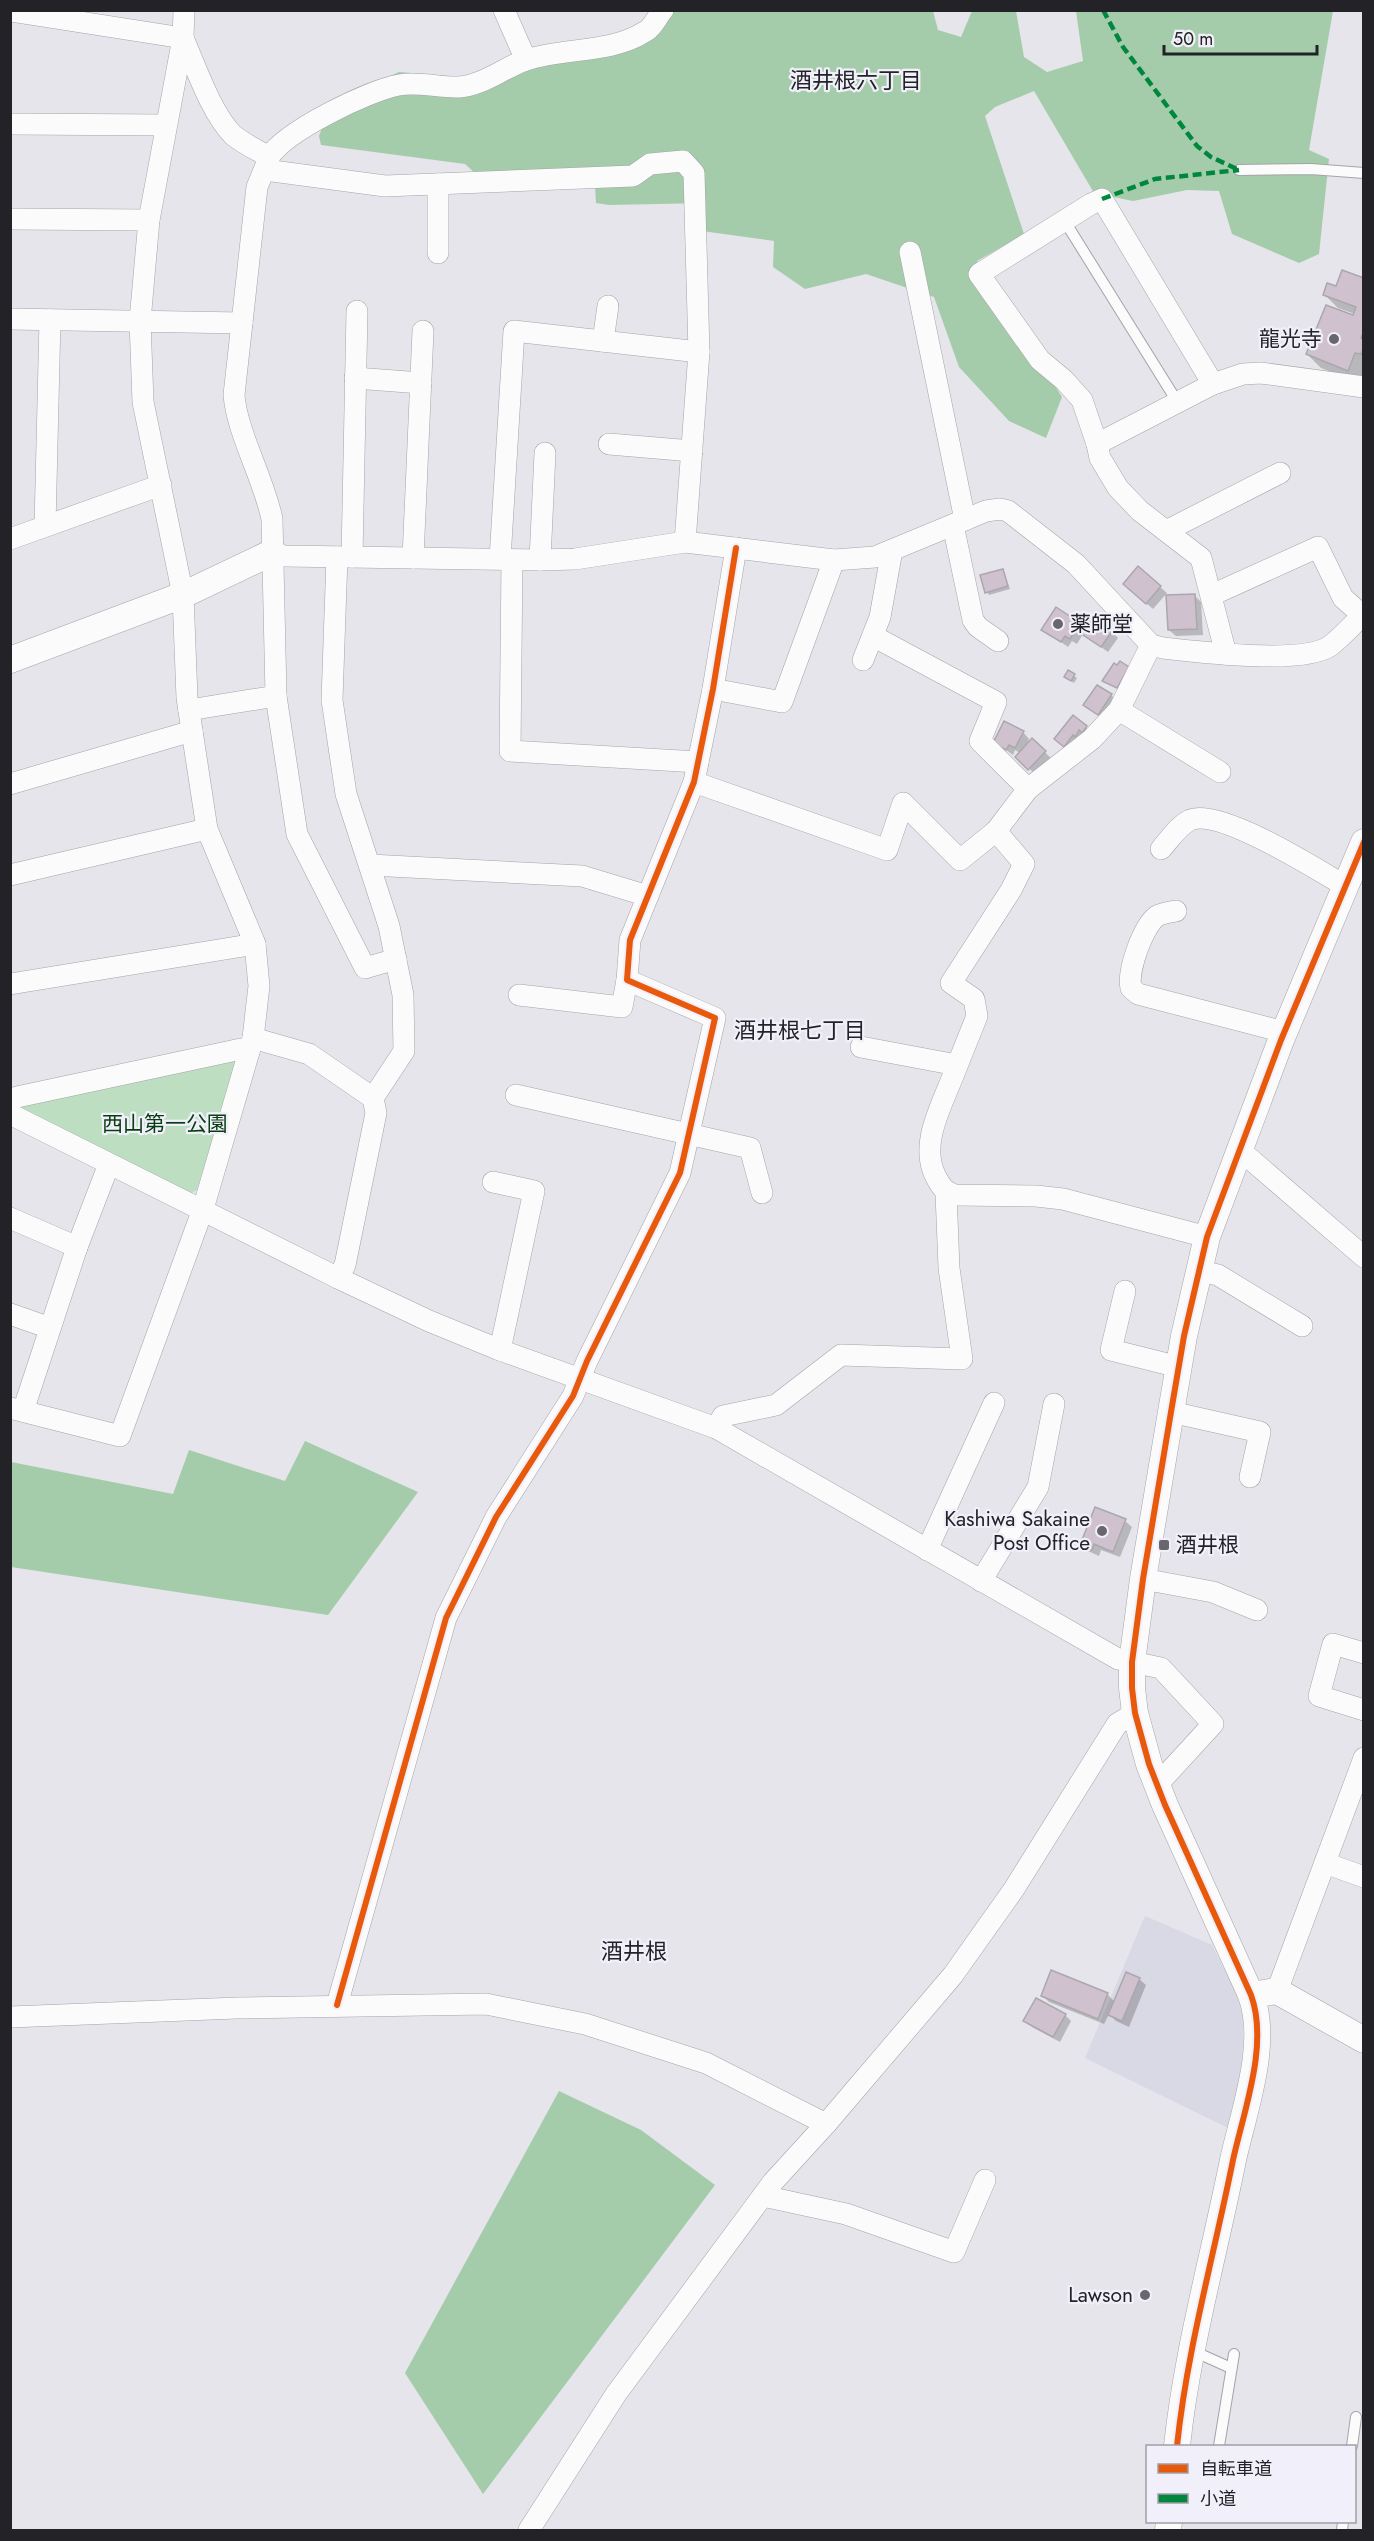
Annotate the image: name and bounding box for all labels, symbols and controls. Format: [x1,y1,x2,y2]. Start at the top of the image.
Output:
scale bar [1164,18,1317,56]
text: 50 m [1173,26,1213,52]
district label: 酒井根六丁目 [790,64,922,96]
place label: 龍光寺 [1259,324,1322,354]
marker: 龍光寺 [1327,332,1341,346]
place label: 薬師堂 [1070,609,1133,639]
marker: 薬師堂 [1051,617,1065,631]
district label: 酒井根七丁目 [734,1014,866,1046]
park label: 西山第一公園 [102,1109,228,1139]
place label: Kashiwa Sakaine Post Office [944,1504,1090,1558]
marker: Kashiwa Sakaine Post Office [1095,1524,1109,1538]
place label: 酒井根 [1176,1530,1239,1560]
marker: 酒井根 [1157,1538,1171,1552]
district label: 酒井根 [601,1935,667,1967]
place label: Lawson [1068,2280,1133,2310]
marker: Lawson [1138,2288,1152,2302]
legend [1146,2445,1356,2523]
text: 自転車道 [1200,2456,1272,2482]
text: 小道 [1200,2486,1236,2512]

